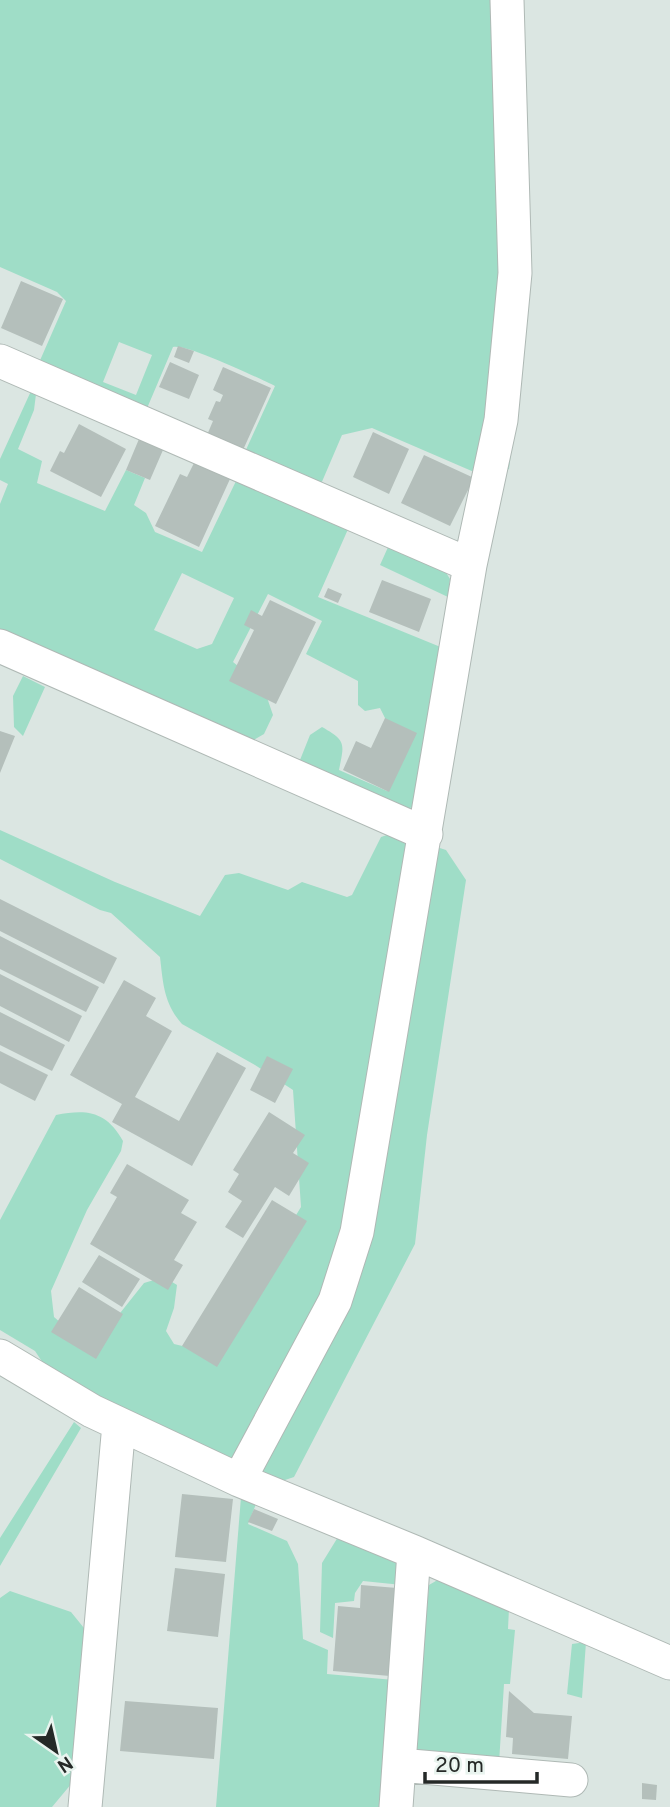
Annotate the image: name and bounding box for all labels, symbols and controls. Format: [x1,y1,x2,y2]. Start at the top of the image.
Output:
north arrow [21,1716,91,1786]
scale bar [425,1741,537,1785]
text: N [52,1750,77,1777]
text: 20 m [435,1753,484,1780]

